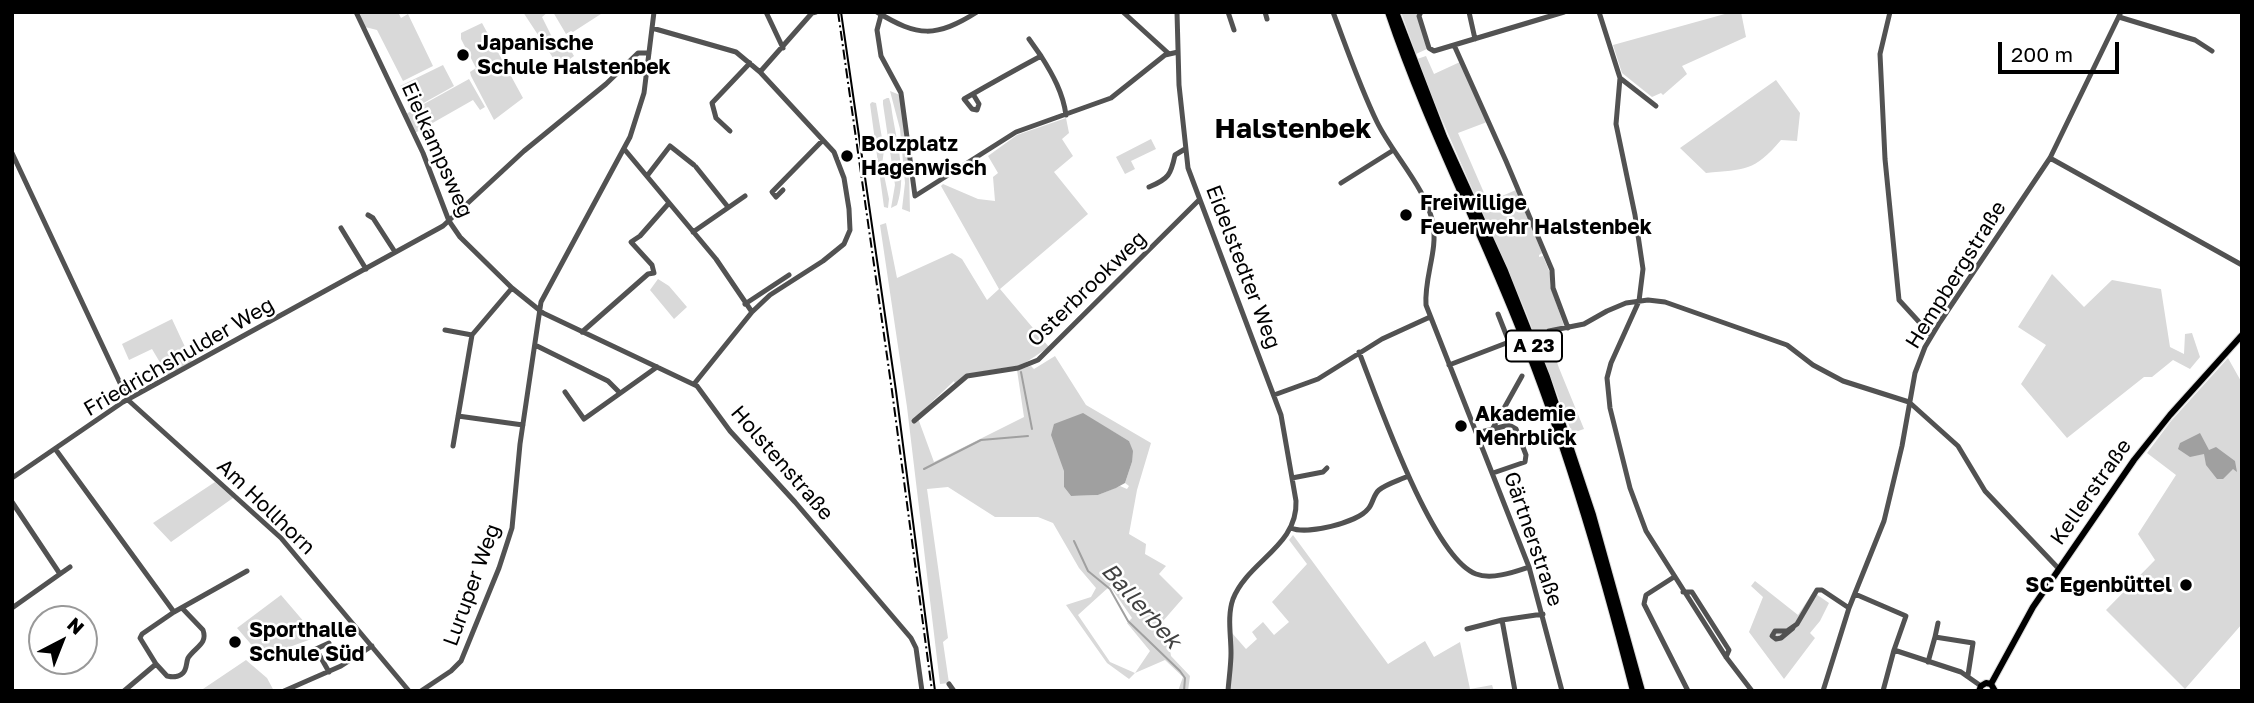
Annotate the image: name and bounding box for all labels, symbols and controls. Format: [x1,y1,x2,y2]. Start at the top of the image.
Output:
scale bar [2002,28,2123,72]
place label: Japanische Schule Halstenbek [477,30,671,80]
text: 200 m [2011,41,2073,67]
marker: Japanische Schule Halstenbek [455,47,471,63]
street label: Eielkampsweg [396,78,478,222]
district label: Halstenbek [1214,112,1372,146]
place label: Bolzplatz Hagenwisch [861,131,987,181]
marker: Bolzplatz Hagenwisch [839,148,855,164]
street label: Eidelstedter Weg [1200,182,1286,352]
place label: Freiwillige Feuerwehr Halstenbek [1420,190,1652,240]
street label: Hempbergstraße [1900,197,2012,353]
marker: Freiwillige Feuerwehr Halstenbek [1398,207,1414,223]
street label: Osterbrookweg [1022,226,1152,352]
street label: Friedrichshulder Weg [79,292,279,422]
road number: A 23 [1506,330,1562,362]
street label: Holstenstraße [725,401,839,525]
place label: Akademie Mehrblick [1475,401,1577,451]
marker: Akademie Mehrblick [1453,418,1469,434]
street label: Kellerstraße [2045,434,2137,550]
street label: Am Hollhorn [212,454,320,560]
street label: Gärtnerstraße [1498,468,1568,610]
street label: Luruper Weg [438,521,506,649]
water label: Ballerbek [1095,557,1187,655]
place label: SC Egenbüttel [2025,572,2172,598]
marker: SC Egenbüttel [2178,577,2194,593]
north arrow [28,605,98,675]
text: N [63,612,89,639]
place label: Sporthalle Schule Süd [249,617,364,667]
marker: Sporthalle Schule Süd [227,634,243,650]

